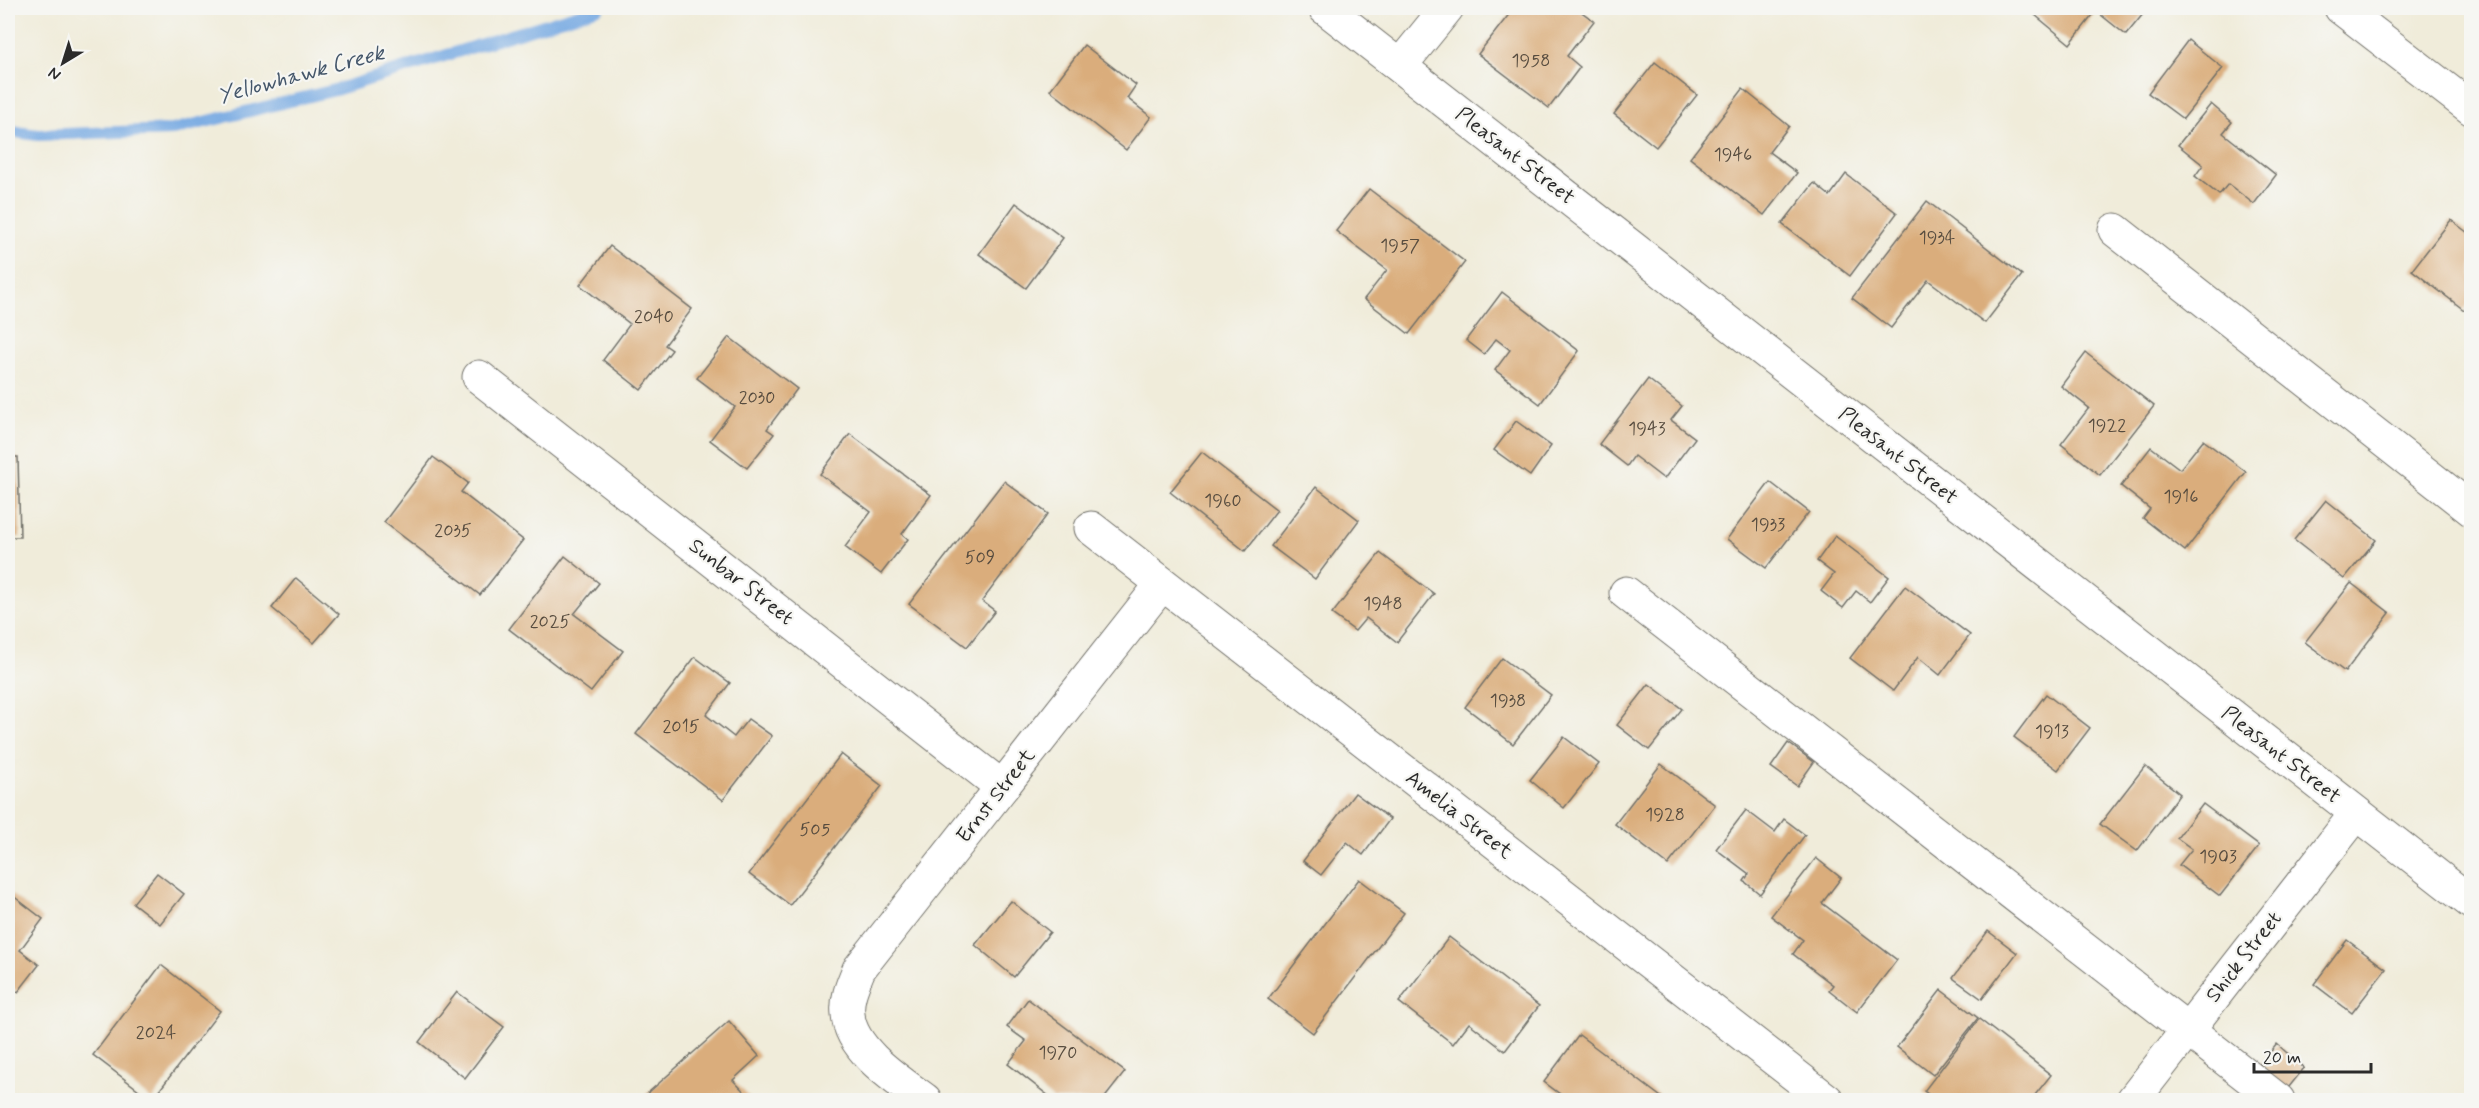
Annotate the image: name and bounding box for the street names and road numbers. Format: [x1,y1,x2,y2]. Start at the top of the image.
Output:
street label: Pleasant Street [1450,101,1581,212]
street label: Pleasant Street [1833,401,1964,512]
street label: Sunbar Street [683,532,799,632]
street label: Pleasant Street [2216,700,2347,811]
street label: Ernst Street [950,742,1042,849]
street label: Amelia Street [1400,764,1519,866]
street label: Shick Street [2200,906,2288,1008]

